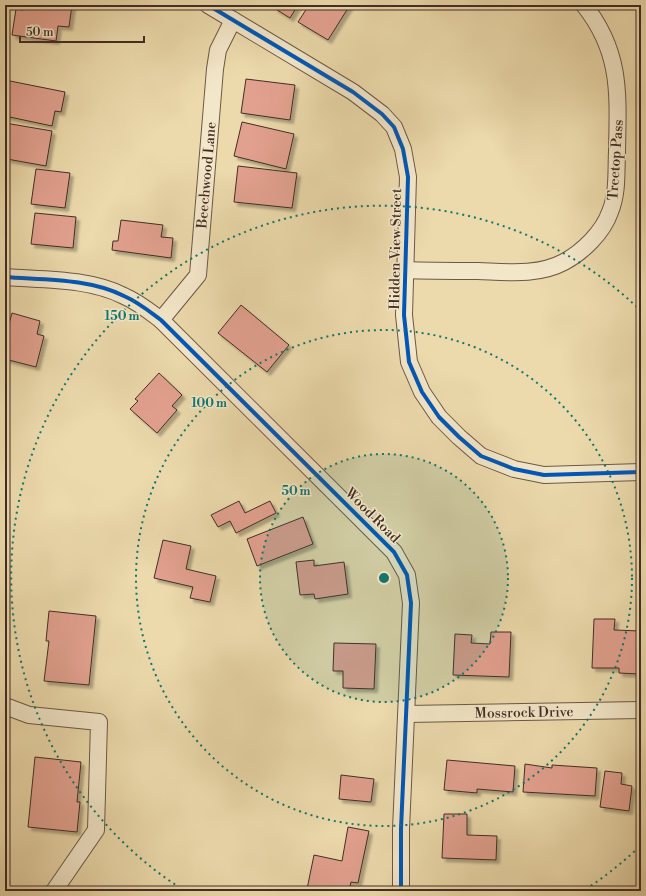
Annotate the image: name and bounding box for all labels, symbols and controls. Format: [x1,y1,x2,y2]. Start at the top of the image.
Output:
scale bar [20,18,144,44]
text: 50 m [26,25,54,40]
street label: Treetop Pass [604,119,628,201]
street label: Beechwood Lane [193,121,221,230]
street label: Hidden View Street [386,188,406,310]
text: 150 m [105,309,139,324]
text: 100 m [191,396,227,411]
text: 50 m [281,484,311,499]
street label: Wood Road [340,484,404,547]
centre of rings [377,571,391,585]
street label: Mossrock Drive [474,703,574,723]

